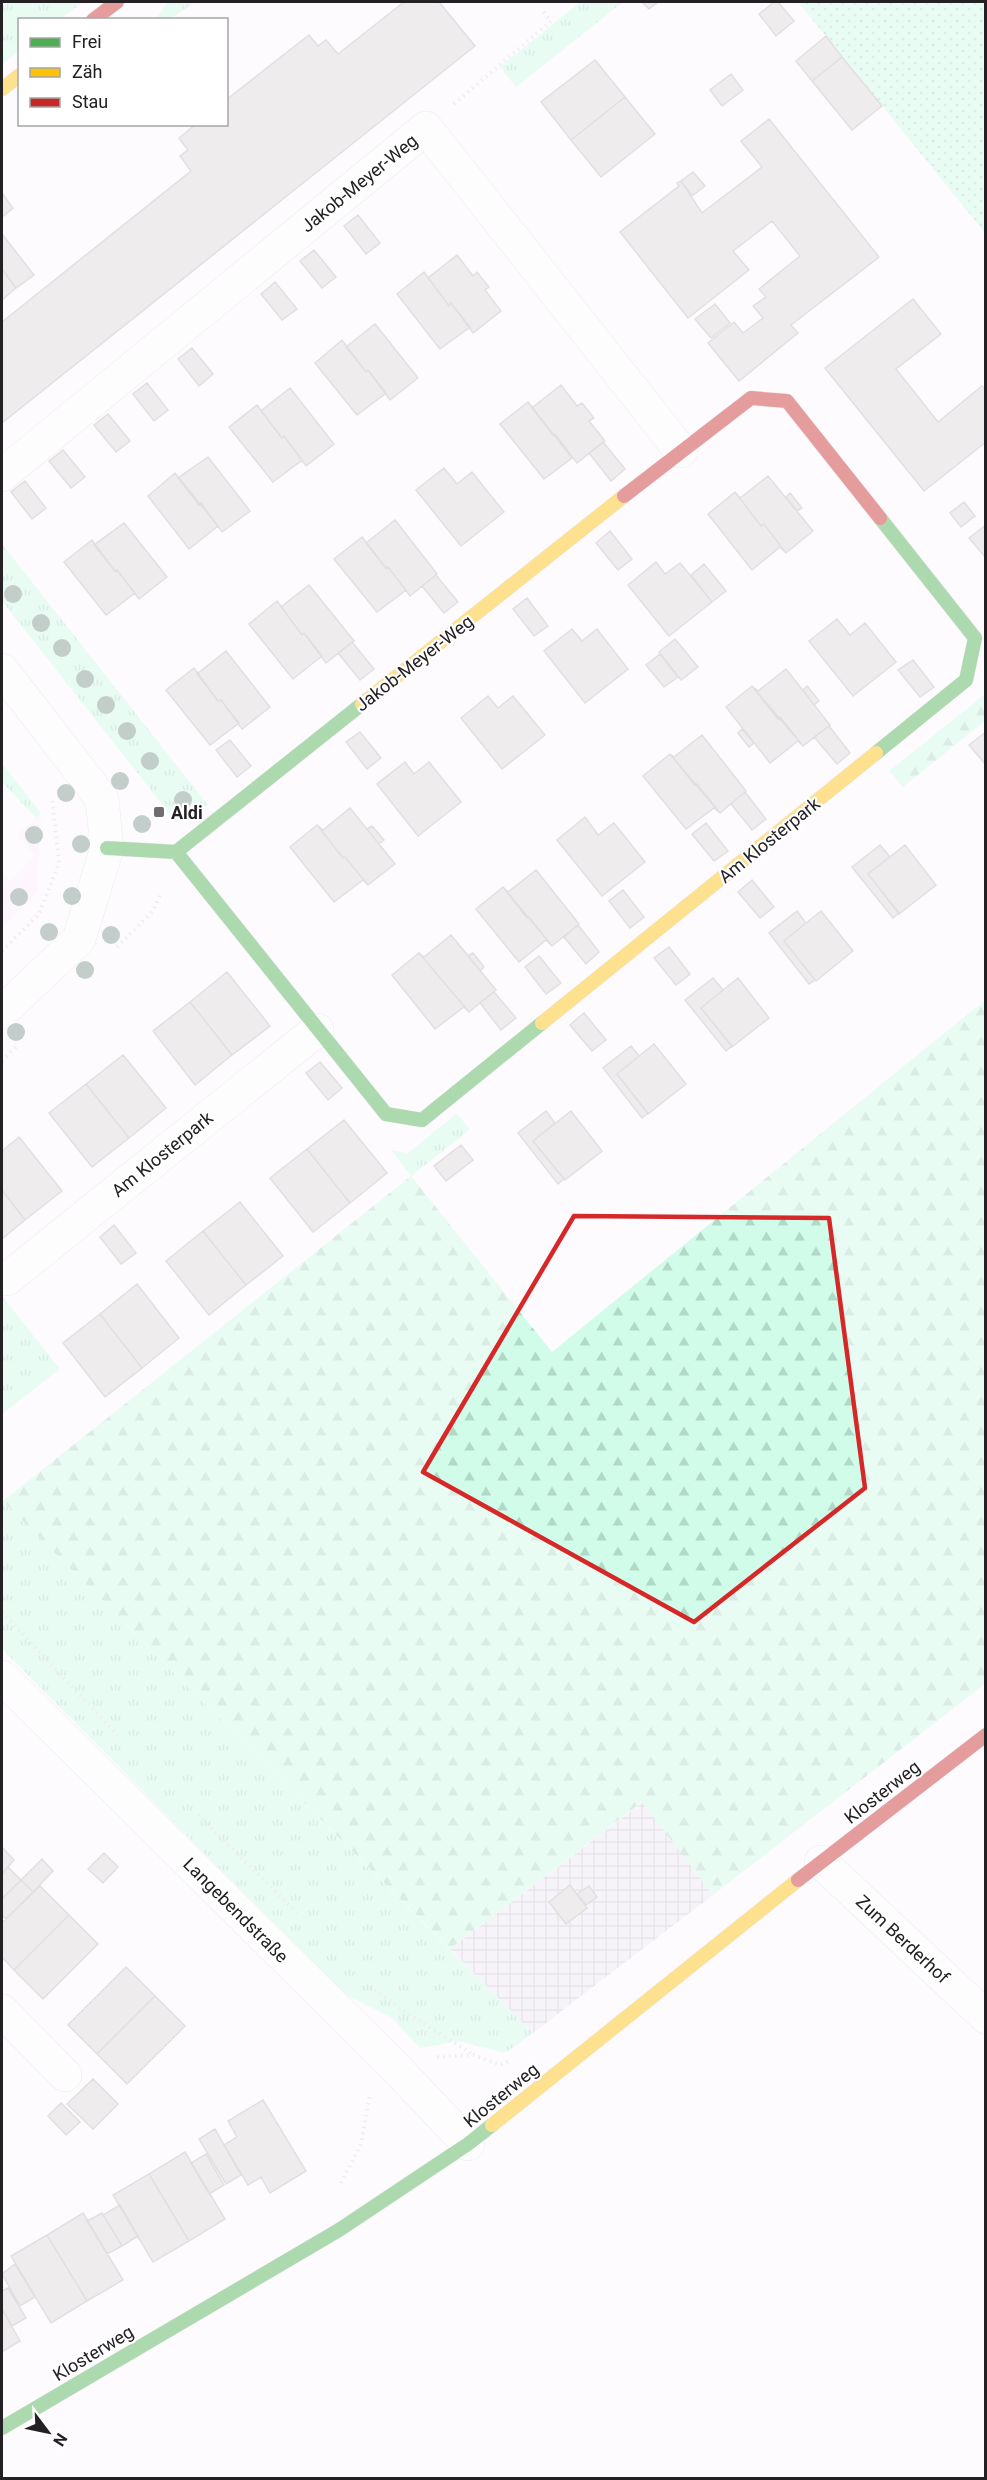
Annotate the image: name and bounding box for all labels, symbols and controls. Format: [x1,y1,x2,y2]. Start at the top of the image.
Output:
legend [18,18,228,126]
text: Frei [72,31,102,52]
text: Zäh [72,61,103,82]
text: Stau [72,91,108,112]
street label: Jakob-Meyer-Weg [297,130,421,236]
street label: Jakob-Meyer-Weg [351,610,477,716]
street label: Am Klosterpark [714,792,824,887]
place label: Aldi [171,802,203,823]
marker: Aldi [152,805,166,819]
street label: Am Klosterpark [107,1106,217,1201]
street label: Klosterweg [840,1756,924,1828]
street label: Langebendstraße [179,1853,293,1967]
street label: Zum Berderhof [852,1890,954,1988]
street label: Klosterweg [459,2058,543,2132]
street label: Klosterweg [49,2321,137,2385]
north arrow [18,2402,78,2462]
text: N [49,2430,71,2450]

